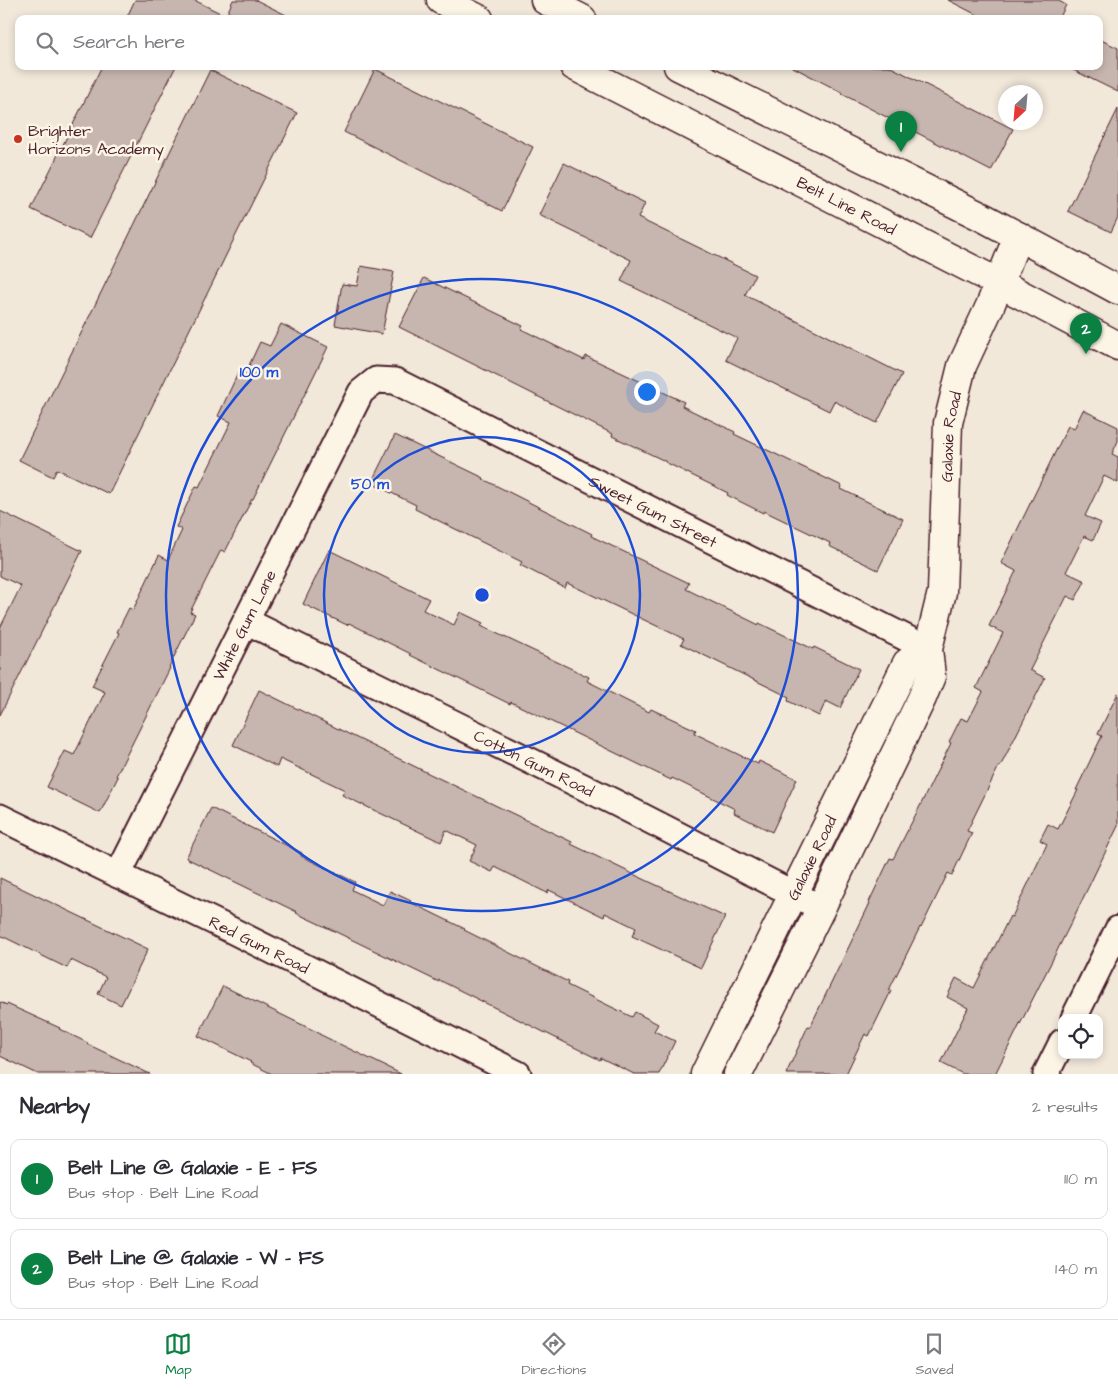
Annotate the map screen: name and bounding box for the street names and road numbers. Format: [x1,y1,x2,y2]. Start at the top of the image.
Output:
street label: Belt Line Road [793,172,899,241]
street label: Galaxie Road [936,389,967,483]
street label: Sweet Gum Street [585,470,721,553]
street label: White Gum Lane [208,566,282,684]
street label: Cotton Gum Road [470,725,597,802]
street label: Galaxie Road [782,812,842,904]
street label: Red Gum Road [205,911,313,980]

